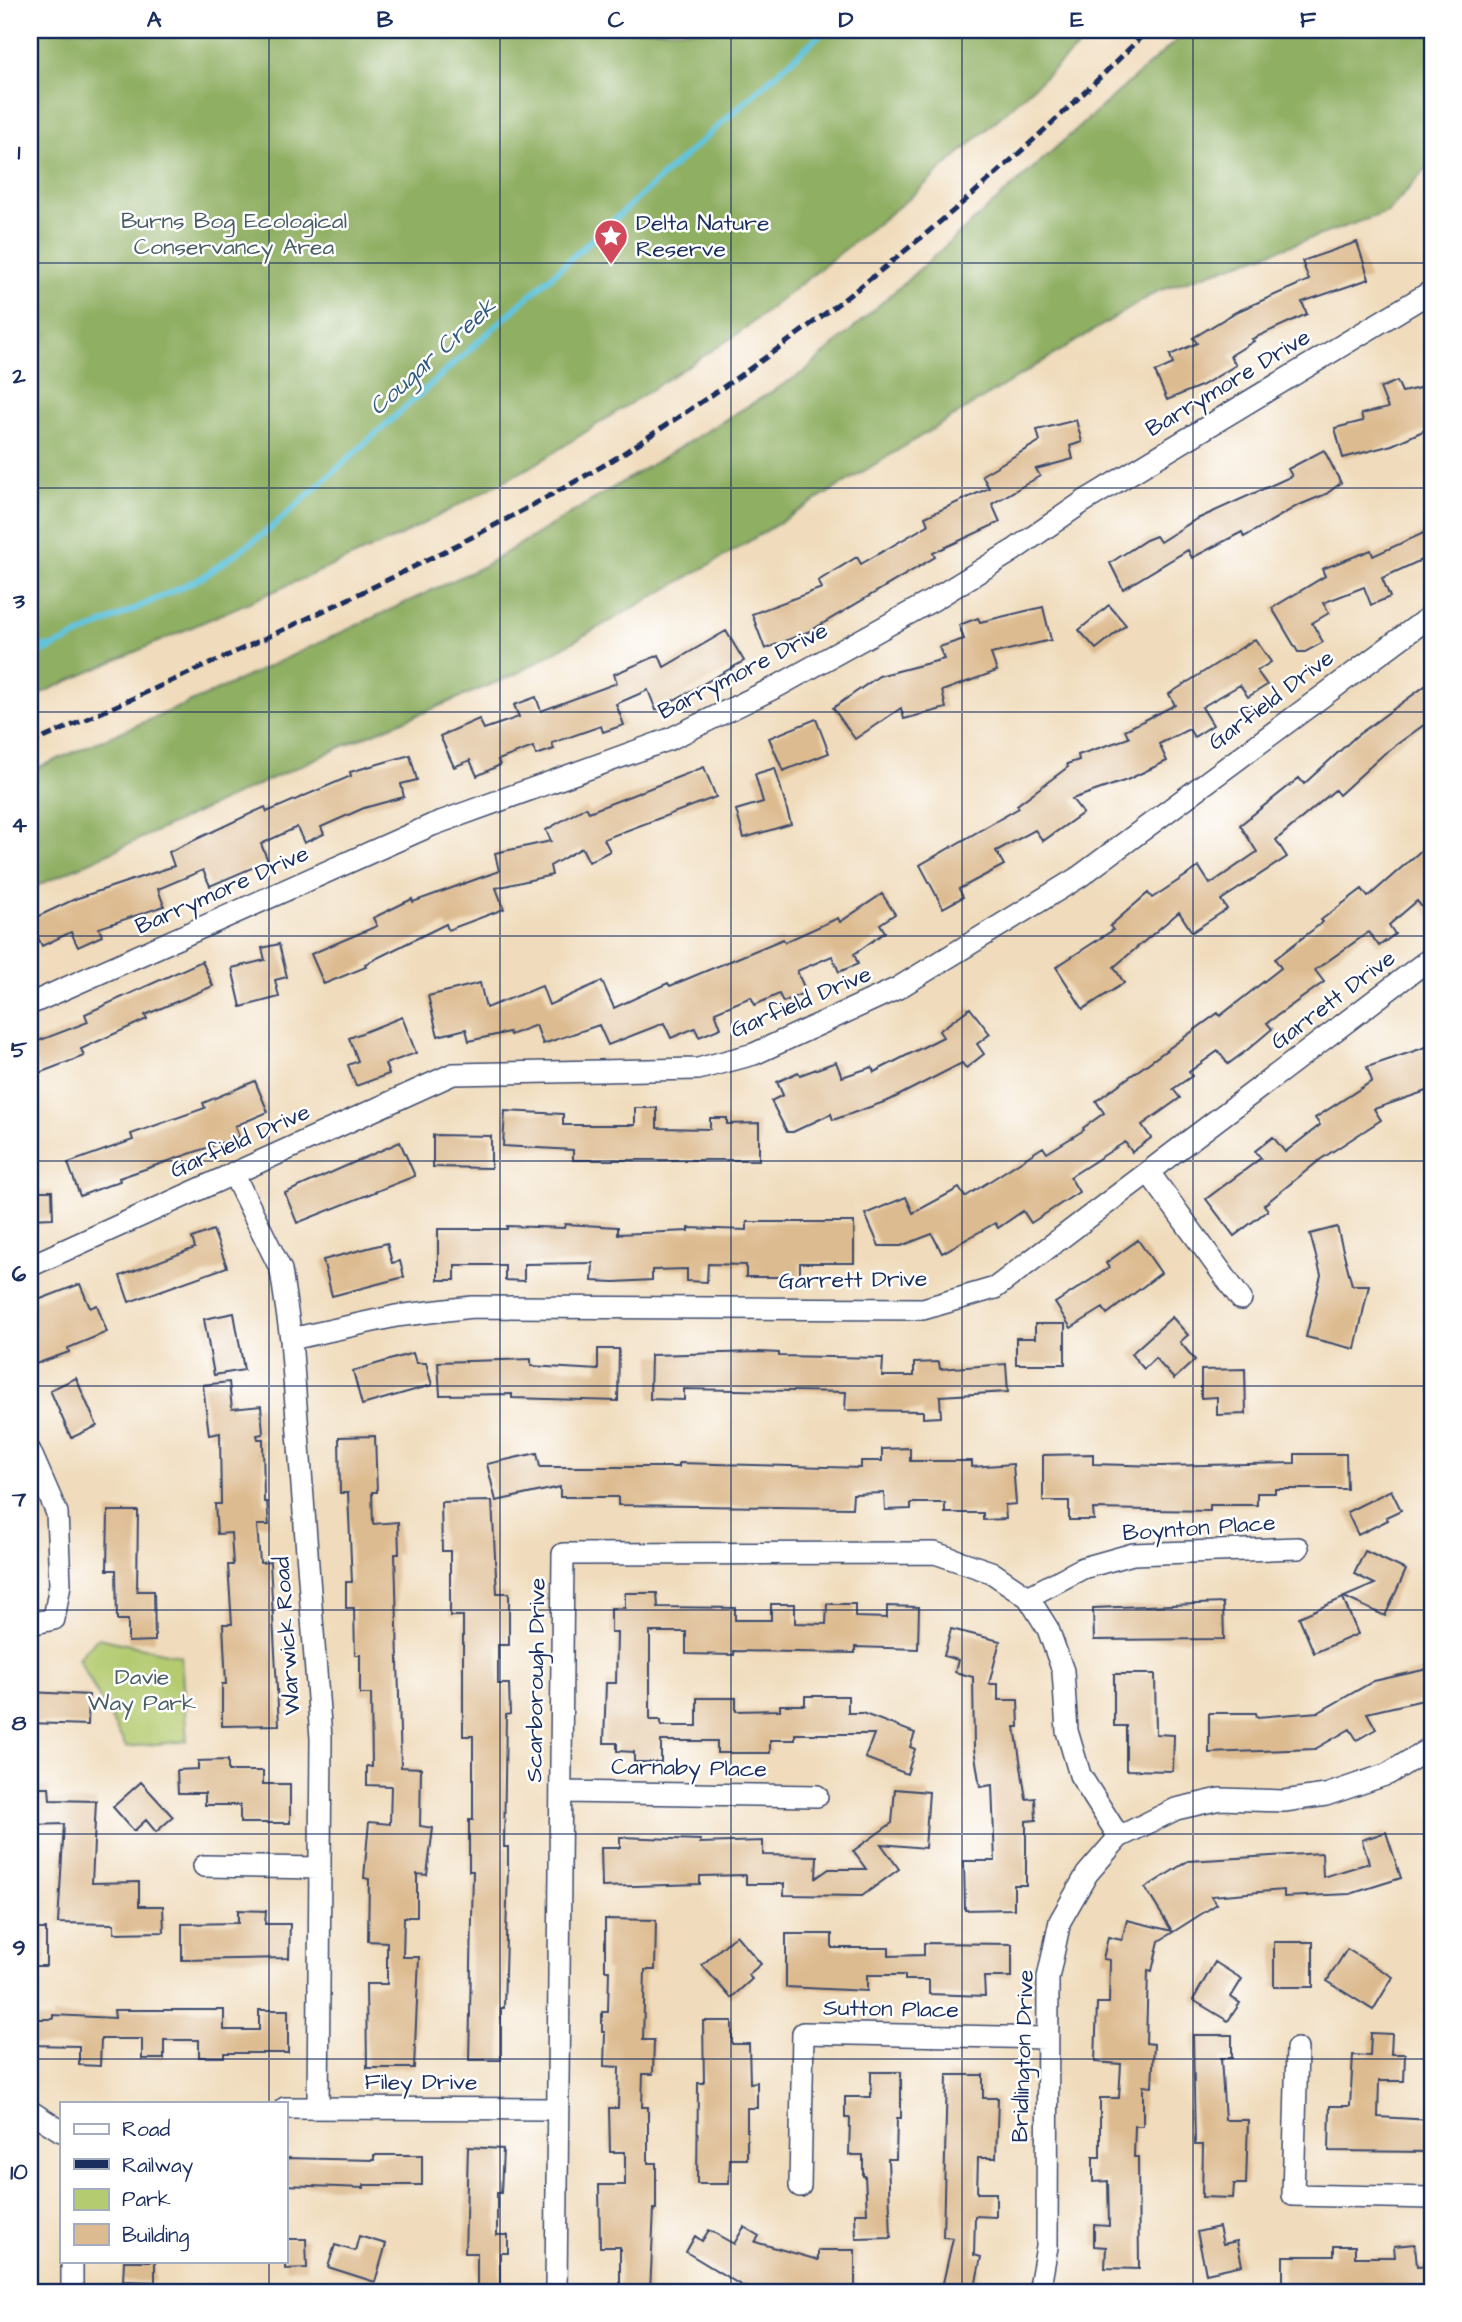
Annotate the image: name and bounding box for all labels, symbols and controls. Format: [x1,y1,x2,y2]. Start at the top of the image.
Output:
text: A [147,4,162,36]
text: B [377,4,394,36]
text: C [608,4,625,36]
text: D [839,4,854,36]
text: E [1070,4,1084,36]
text: F [1300,4,1317,36]
text: 1 [18,136,21,168]
park label: Burns Bog Ecological Conservancy Area [121,205,347,264]
place label: Delta Nature Reserve [636,207,769,265]
place icon: Delta Nature Reserve [592,217,630,266]
water label: Cougar Creek [362,290,506,424]
street label: Barrymore Drive [1140,321,1317,446]
text: 2 [11,360,26,392]
text: 3 [12,585,25,617]
street label: Barrymore Drive [653,614,834,729]
street label: Garfield Drive [1201,642,1341,758]
text: 4 [11,809,27,841]
street label: Barrymore Drive [130,837,314,943]
street label: Garrett Drive [1264,942,1402,1058]
street label: Garfield Drive [726,958,876,1046]
text: 5 [11,1034,28,1066]
street label: Garfield Drive [165,1096,315,1186]
text: 6 [12,1258,27,1290]
street label: Garrett Drive [778,1263,928,1297]
text: 7 [11,1483,27,1515]
street label: Boynton Place [1121,1507,1277,1550]
street label: Warwick Road [265,1555,309,1716]
street label: Scarborough Drive [518,1577,555,1783]
park label: Davie Way Park [88,1661,196,1720]
text: 8 [12,1707,27,1739]
street label: Carnaby Place [611,1751,767,1786]
text: 9 [12,1932,26,1964]
street label: Bridlington Drive [1004,1969,1043,2143]
street label: Sutton Place [823,1992,959,2026]
street label: Filey Drive [365,2066,477,2099]
legend [60,2102,287,2262]
text: Road [122,2115,170,2144]
text: Railway [122,2151,194,2182]
text: 10 [10,2156,28,2188]
text: Park [122,2185,171,2214]
text: Building [122,2221,190,2252]

